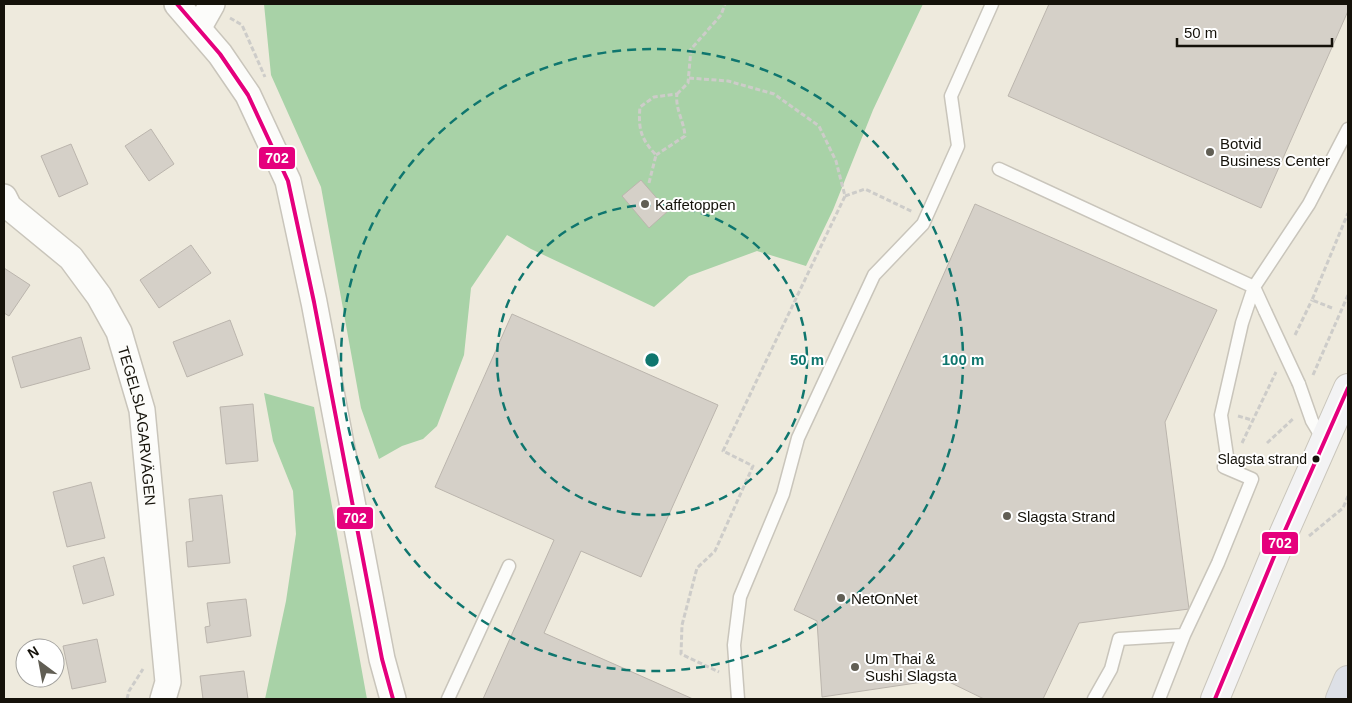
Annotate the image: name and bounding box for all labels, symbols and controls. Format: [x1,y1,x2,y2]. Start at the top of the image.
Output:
scale bar [1177,15,1332,47]
text: 50 m [1184,24,1217,41]
place label: Botvid Business Center [1220,135,1330,169]
line badge: 702 [258,146,296,170]
marker: Botvid Business Center [1204,146,1216,158]
text: 702 [265,150,289,166]
place label: Kaffetoppen [655,196,736,213]
marker: Kaffetoppen [639,198,651,210]
street label: TEGELSLAGARVÄGEN [115,344,160,506]
centre of rings [643,351,661,369]
text: 50 m [790,351,824,368]
text: 100 m [942,351,984,368]
place label: Slagsta strand [1218,451,1307,467]
marker: Slagsta strand [1311,454,1321,464]
line badge: 702 [336,506,374,530]
place label: Slagsta Strand [1017,508,1115,525]
text: 702 [343,510,367,526]
marker: Slagsta Strand [1001,510,1013,522]
line badge: 702 [1261,531,1299,555]
text: 702 [1268,535,1292,551]
place label: NetOnNet [851,590,919,607]
marker: NetOnNet [835,592,847,604]
north arrow [15,638,65,688]
text: N [25,643,42,661]
place label: Um Thai & Sushi Slagsta [865,650,957,684]
marker: Um Thai & Sushi Slagsta [849,661,861,673]

